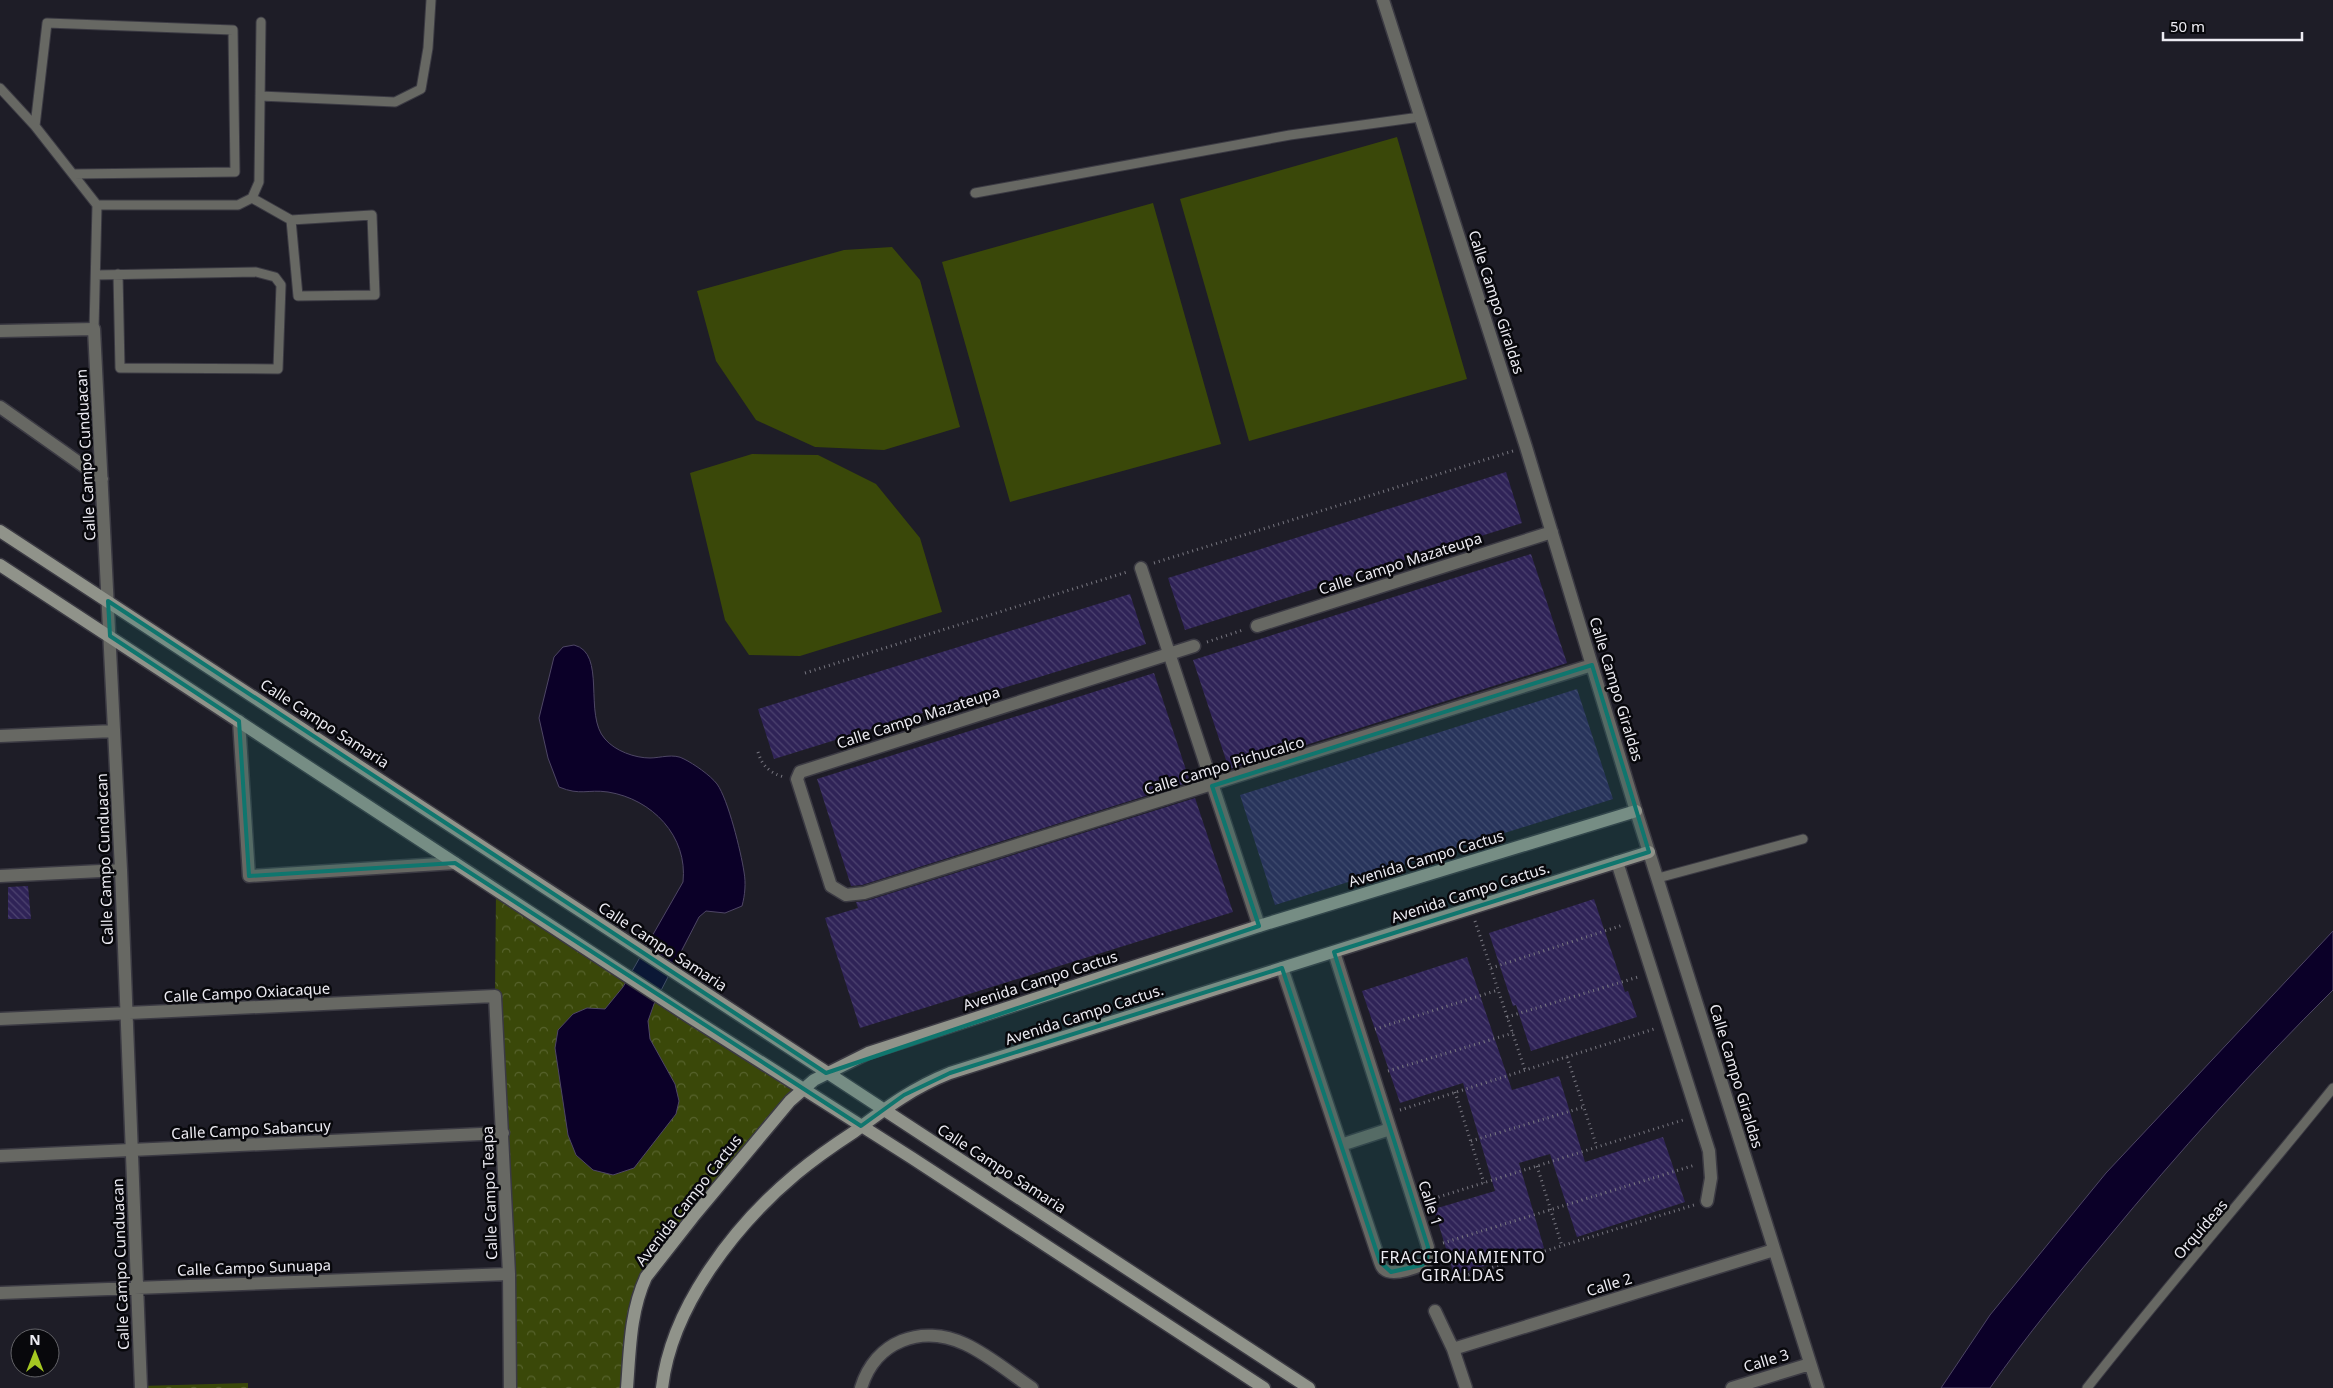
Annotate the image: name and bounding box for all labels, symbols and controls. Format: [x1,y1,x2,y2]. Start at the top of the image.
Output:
scale bar [2163,10,2302,42]
text: 50 m [2170,16,2205,36]
street label: Calle Campo Giraldas [1464,228,1530,376]
street label: Calle Campo Cunduacan [71,369,99,541]
street label: Calle Campo Mazateupa [1316,527,1484,599]
street label: Calle Campo Giraldas [1586,614,1648,764]
street label: Calle Campo Samaria [257,674,393,772]
street label: Calle Campo Mazateupa [834,681,1002,753]
street label: Calle Campo Pichucalco [1141,731,1307,799]
street label: Calle Campo Cunduacan [91,773,117,945]
street label: Avenida Campo Cactus [1346,825,1506,891]
street label: Avenida Campo Cactus. [1388,857,1552,927]
street label: Calle Campo Samaria [595,897,731,995]
street label: Avenida Campo Cactus [960,946,1120,1014]
street label: Calle Campo Oxiacaque [163,978,331,1006]
street label: Avenida Campo Cactus. [1002,979,1166,1049]
street label: Calle Campo Giraldas [1706,1001,1768,1151]
street label: Calle Campo Sabancuy [171,1115,332,1143]
street label: Calle Campo Samaria [934,1119,1070,1217]
street label: Calle Campo Teapa [477,1126,501,1260]
street label: Avenida Campo Cactus [630,1130,746,1270]
street label: Calle Campo Cunduacan [107,1178,133,1350]
street label: Calle 1 [1414,1178,1448,1228]
street label: Orquídeas [2168,1195,2232,1263]
district label: FRACCIONAMIENTO GIRALDAS [1380,1246,1546,1286]
street label: Calle Campo Sunuapa [177,1254,331,1280]
street label: Calle 2 [1584,1268,1634,1300]
north arrow [10,1328,60,1378]
text: N [29,1330,41,1349]
street label: Calle 3 [1741,1344,1791,1376]

